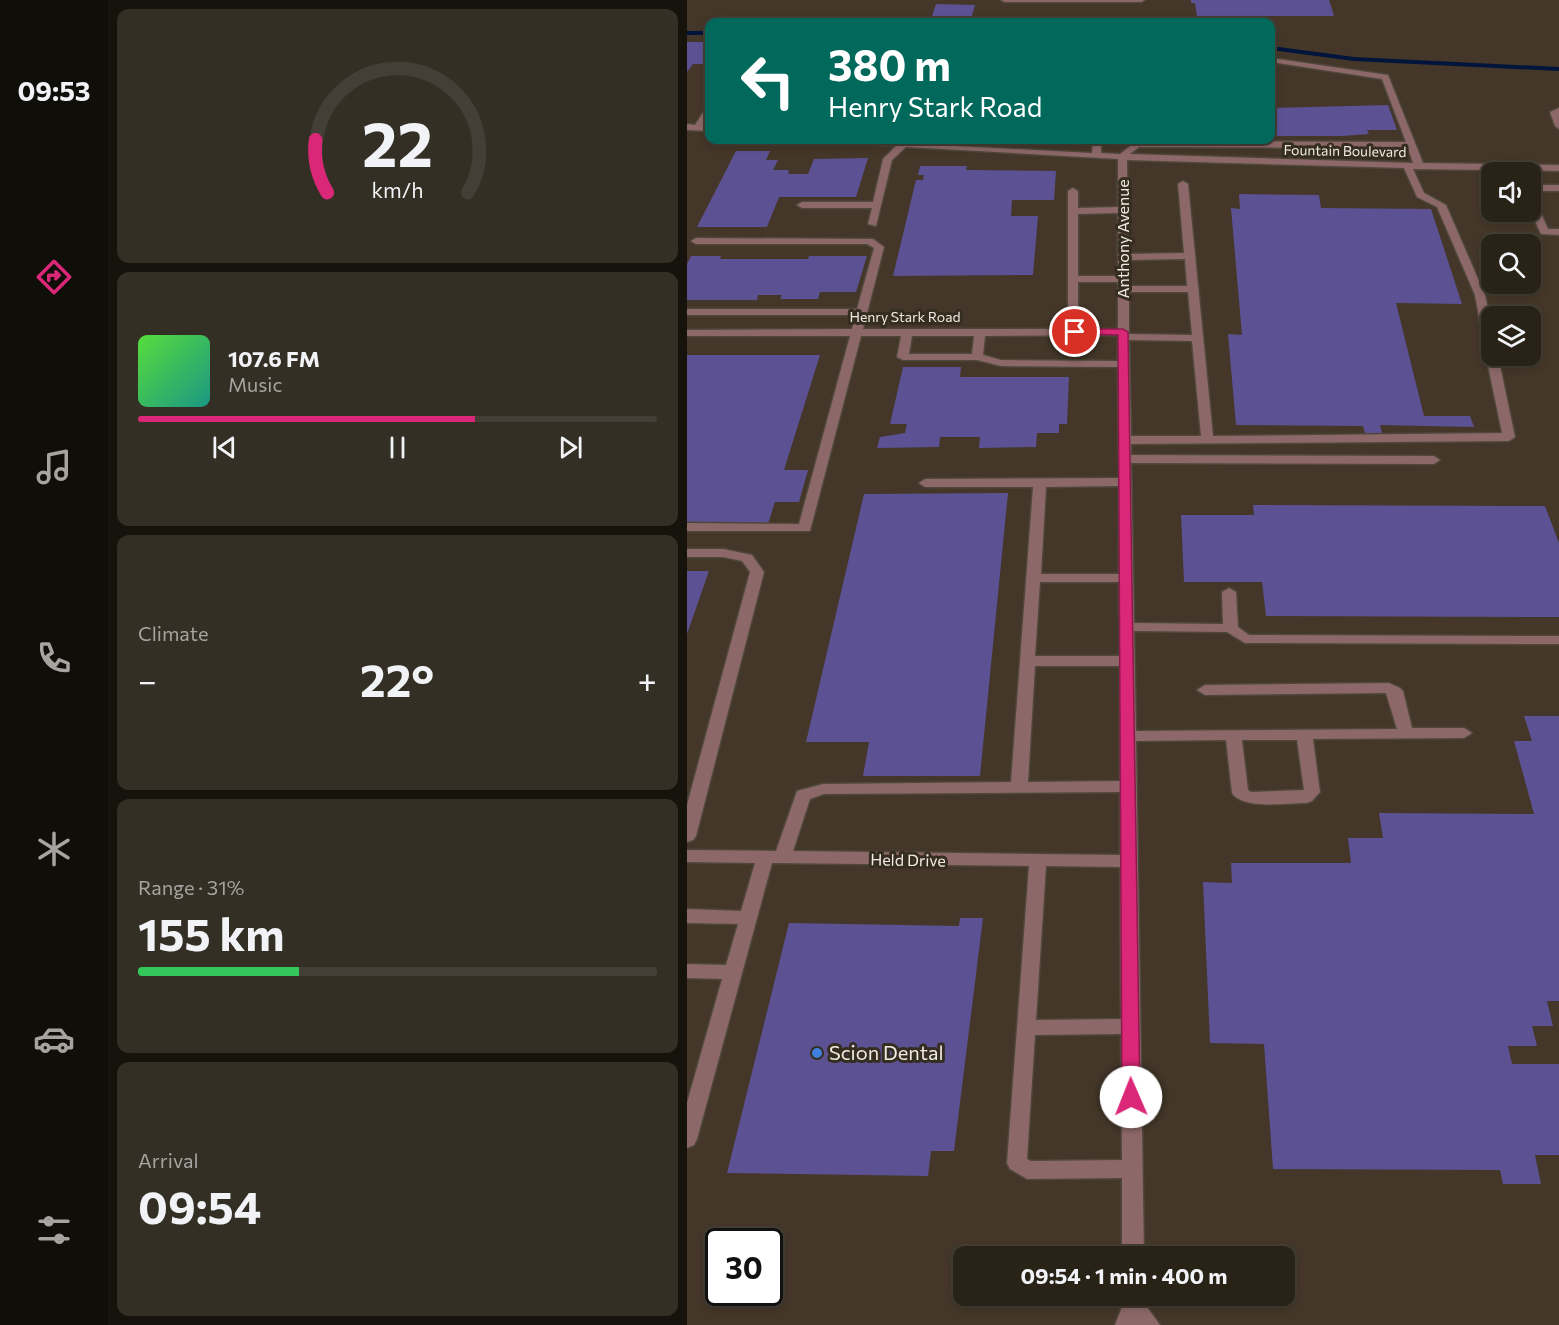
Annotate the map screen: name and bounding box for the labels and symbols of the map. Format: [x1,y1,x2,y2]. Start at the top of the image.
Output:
street label: Fountain Boulevard [1283,141,1407,160]
street label: Anthony Avenue [1113,179,1132,299]
pin [1049,306,1100,357]
street label: Henry Stark Road [849,308,961,325]
street label: Held Drive [870,849,946,870]
place label: Scion Dental [829,1040,943,1064]
marker: Scion Dental [810,1046,824,1060]
position arrow [1099,1065,1163,1129]
speed limit sign: 30 [705,1228,783,1306]

